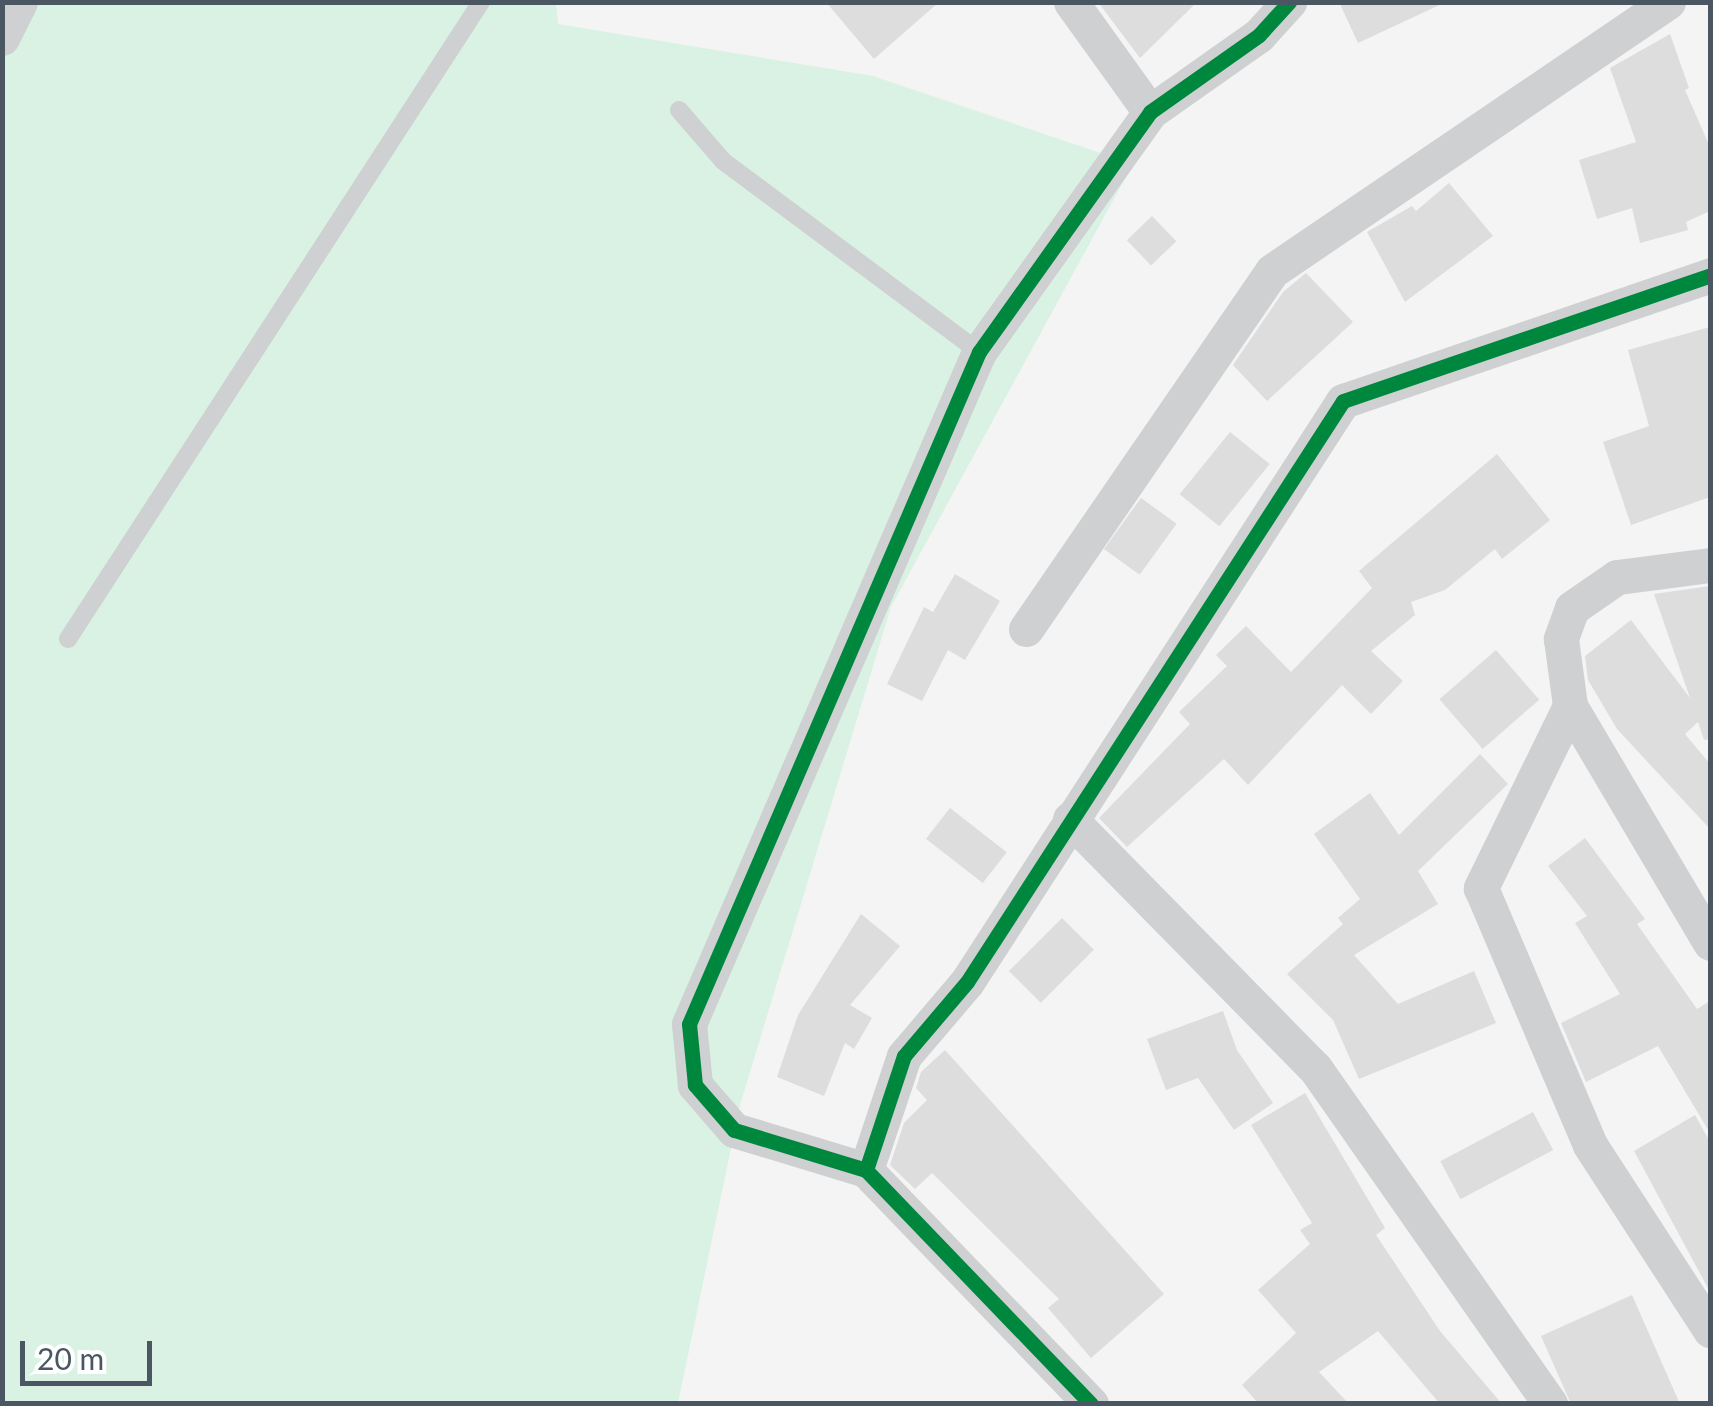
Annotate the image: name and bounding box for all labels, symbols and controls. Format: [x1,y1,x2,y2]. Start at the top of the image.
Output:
scale bar [25,1321,158,1383]
text: 20 m [37,1340,104,1376]

